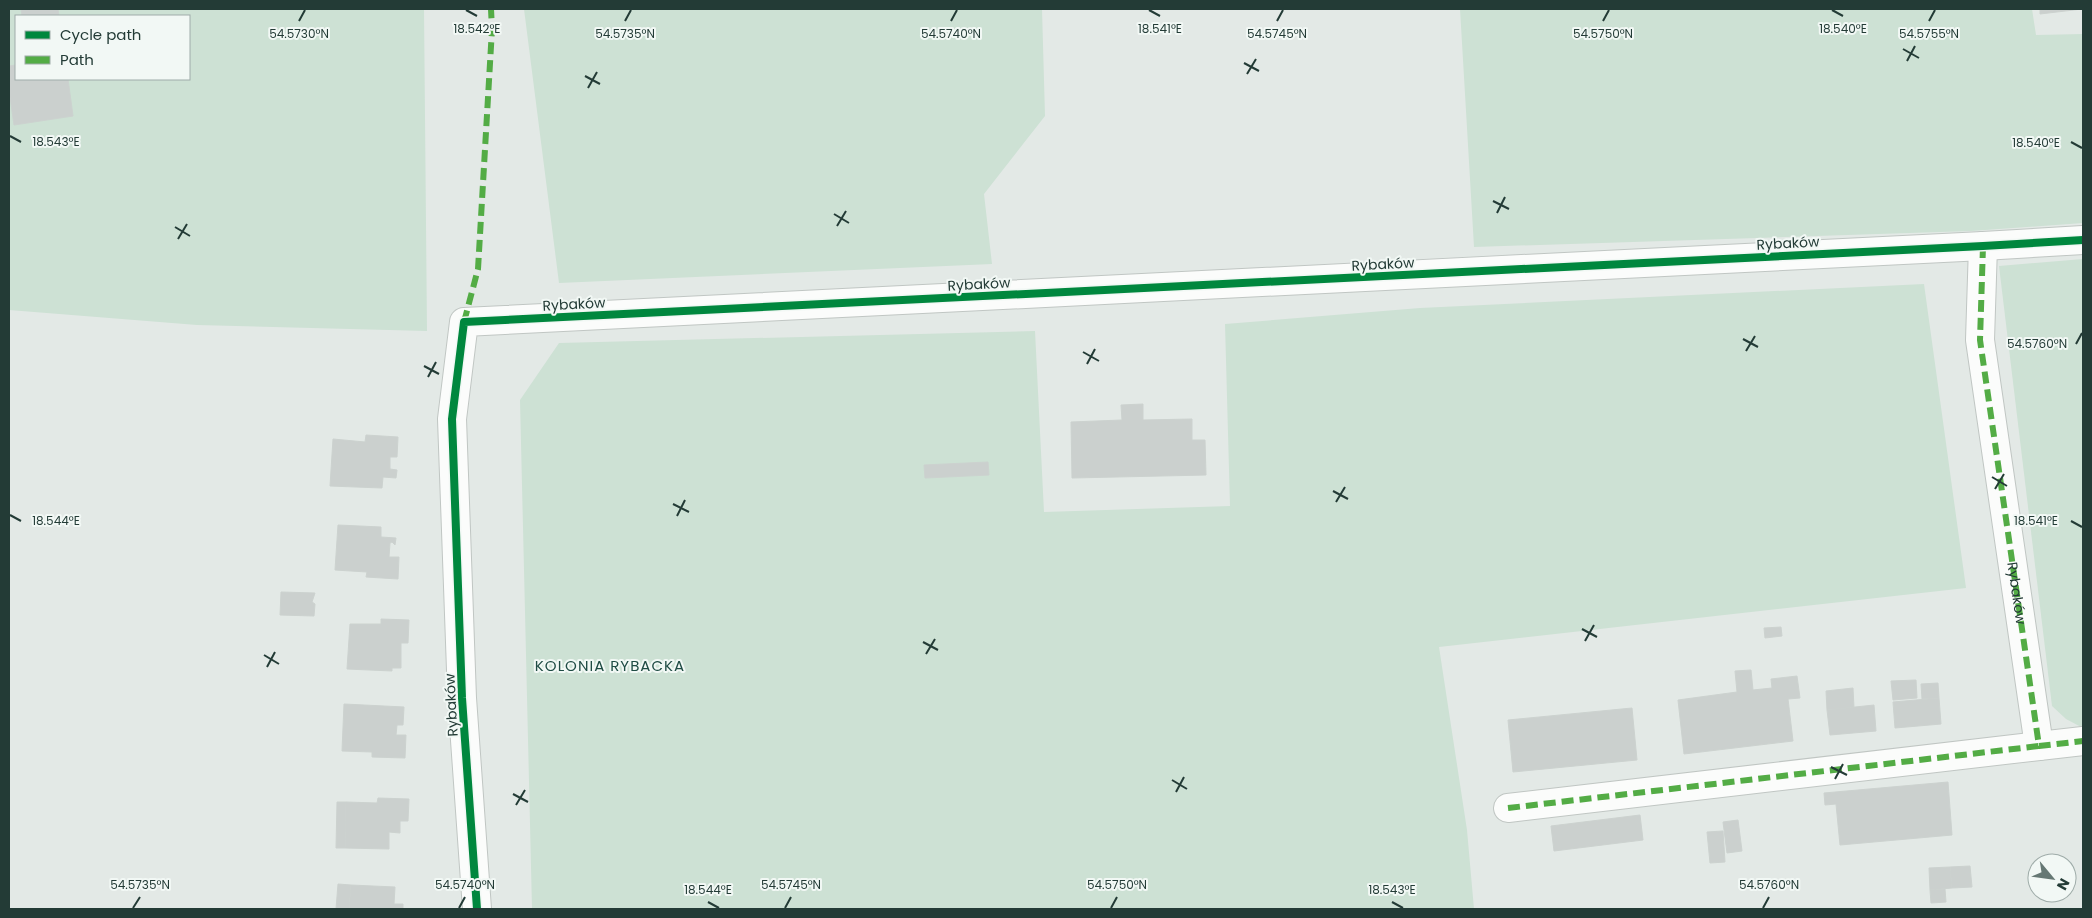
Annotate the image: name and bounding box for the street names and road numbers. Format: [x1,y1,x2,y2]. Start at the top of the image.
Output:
street label: Rybaków [1756,231,1820,255]
street label: Rybaków [1351,252,1415,276]
street label: Rybaków [947,272,1011,296]
street label: Rybaków [542,292,606,316]
street label: Rybaków [2002,561,2031,626]
street label: Rybaków [439,673,463,737]

